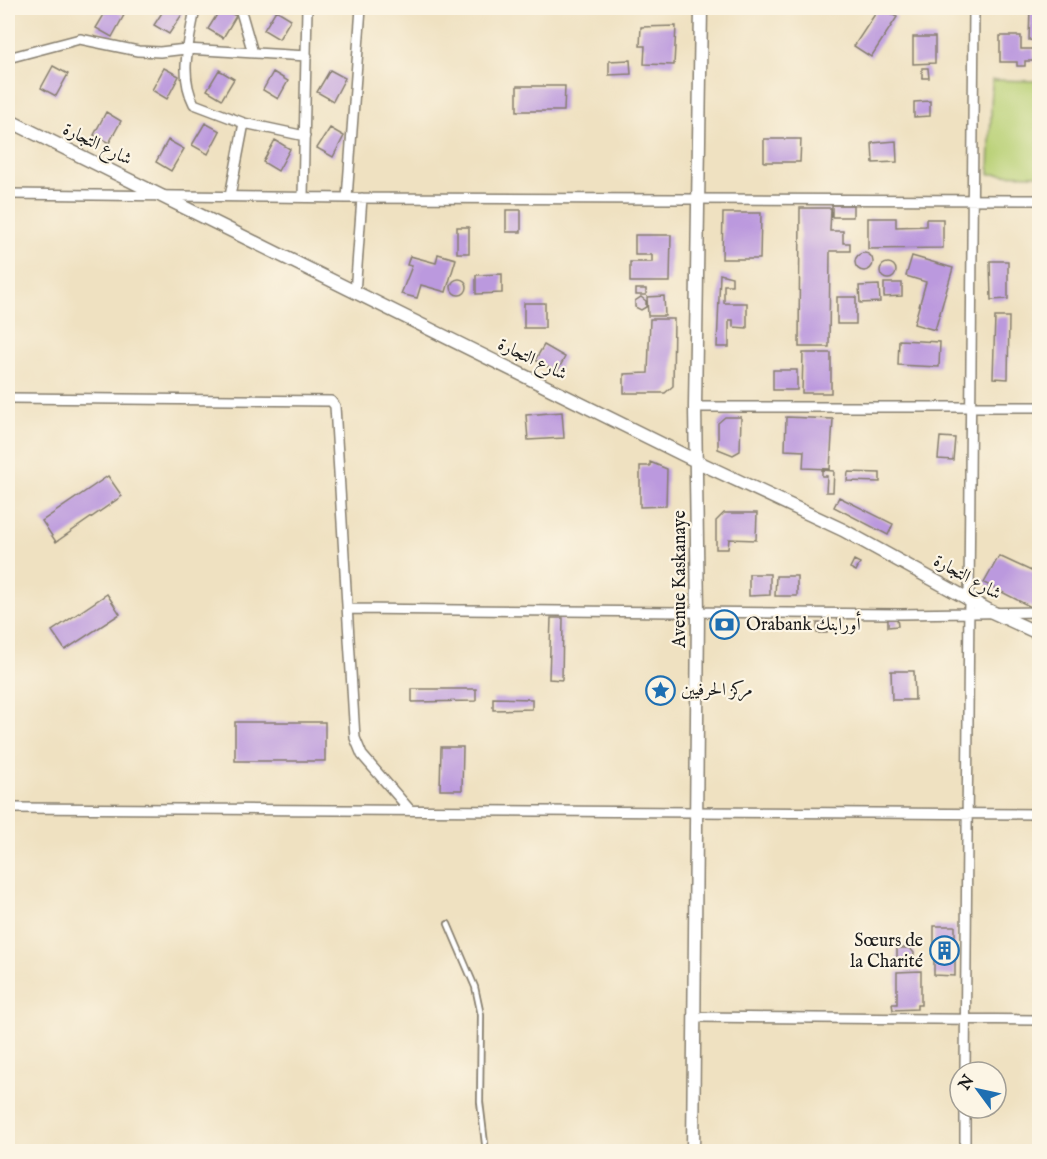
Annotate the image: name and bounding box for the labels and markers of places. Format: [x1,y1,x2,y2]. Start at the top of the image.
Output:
bank icon: Orabank أورابنك [709,609,741,641]
place label: Orabank أورابنك [746,611,861,637]
place icon: مركز الحرفيين [644,674,676,706]
place label: مركز الحرفيين [681,679,753,702]
place label: Sœurs de la Charité [850,930,923,974]
building icon: Sœurs de la Charité [928,935,960,967]

